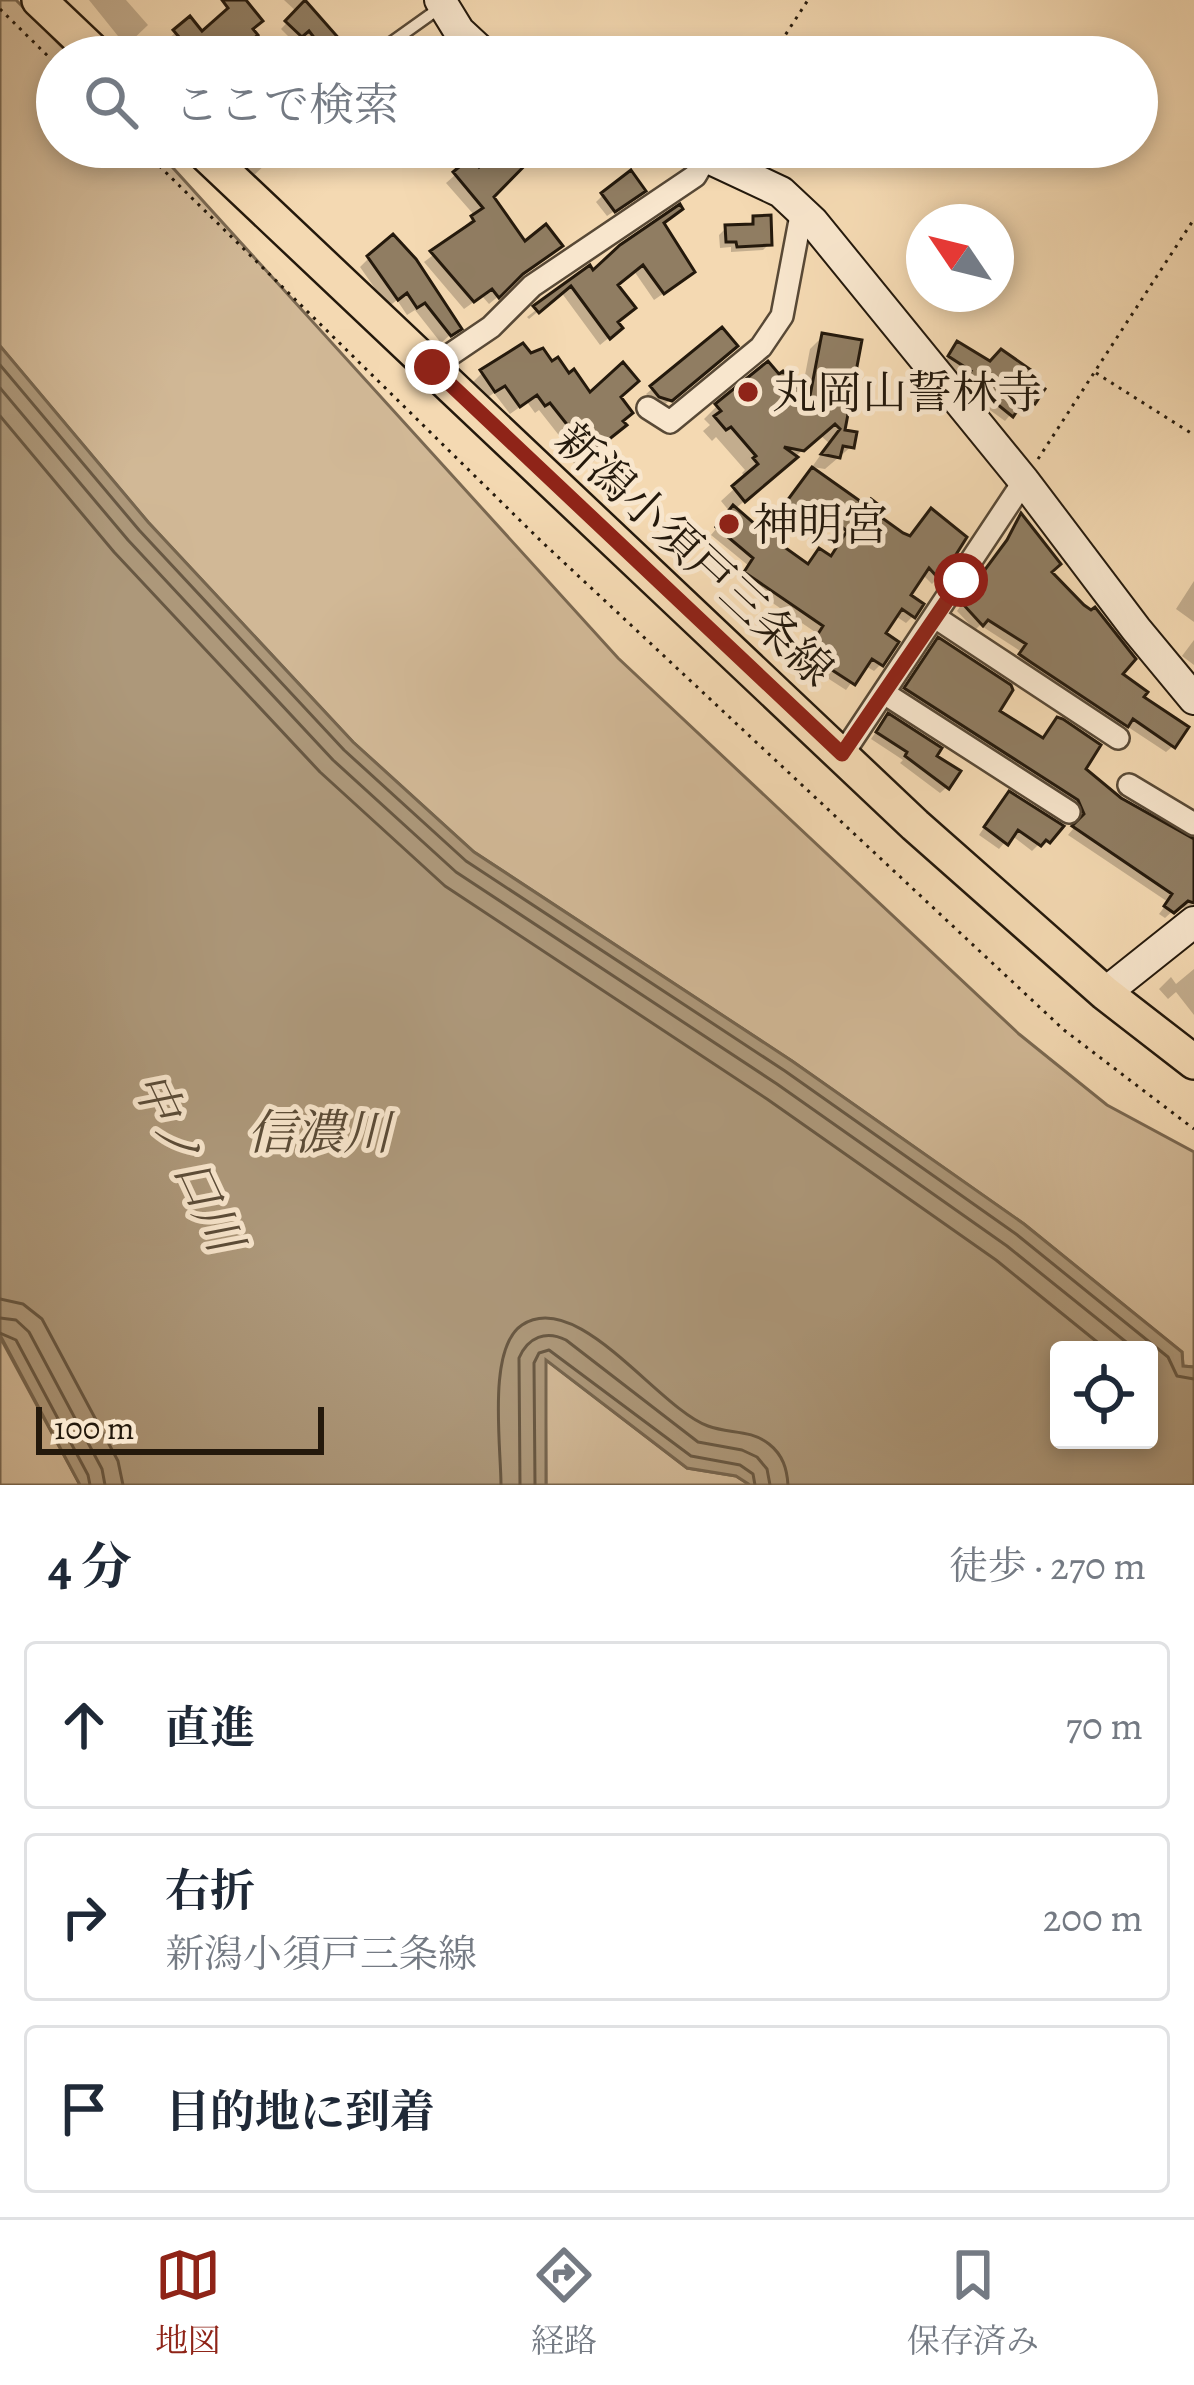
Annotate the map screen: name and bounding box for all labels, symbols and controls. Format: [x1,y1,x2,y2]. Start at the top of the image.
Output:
search box [36,36,1158,168]
icon: search [78,69,144,135]
text: ここで検索 [174,74,399,136]
north arrow [906,204,1014,312]
route end [405,340,459,394]
place label: 丸岡山誓林寺 [772,362,1042,424]
marker: 丸岡山誓林寺 [735,379,761,405]
street label: 新潟小須戸三条線 [542,409,847,700]
place label: 神明宮 [753,494,888,556]
marker: 神明宮 [716,511,742,537]
route start [934,553,988,607]
water label: 中ノ口川 [117,1060,260,1267]
water label: 信濃川 [247,1100,396,1166]
map controls [1050,1341,1158,1449]
button: locate [1050,1341,1158,1449]
scale bar [36,1401,324,1454]
text: 100 m [54,1405,134,1450]
text: 4 分 [48,1532,132,1602]
text: 徒歩 · 270 m [949,1539,1146,1592]
icon: ahead [51,1692,117,1758]
text: 直進 [165,1697,255,1759]
text: 70 m [1066,1699,1143,1752]
text: 右折 [165,1860,255,1922]
icon: right [51,1884,117,1950]
text: 200 m [1043,1891,1143,1944]
text: 新潟小須戸三条線 [165,1927,477,1980]
icon: arrive [51,2076,117,2142]
text: 目的地に到着 [165,2081,435,2143]
tab: 地図 [155,2242,221,2363]
tab: 経路 [531,2242,597,2363]
tab: 保存済み [907,2242,1039,2363]

